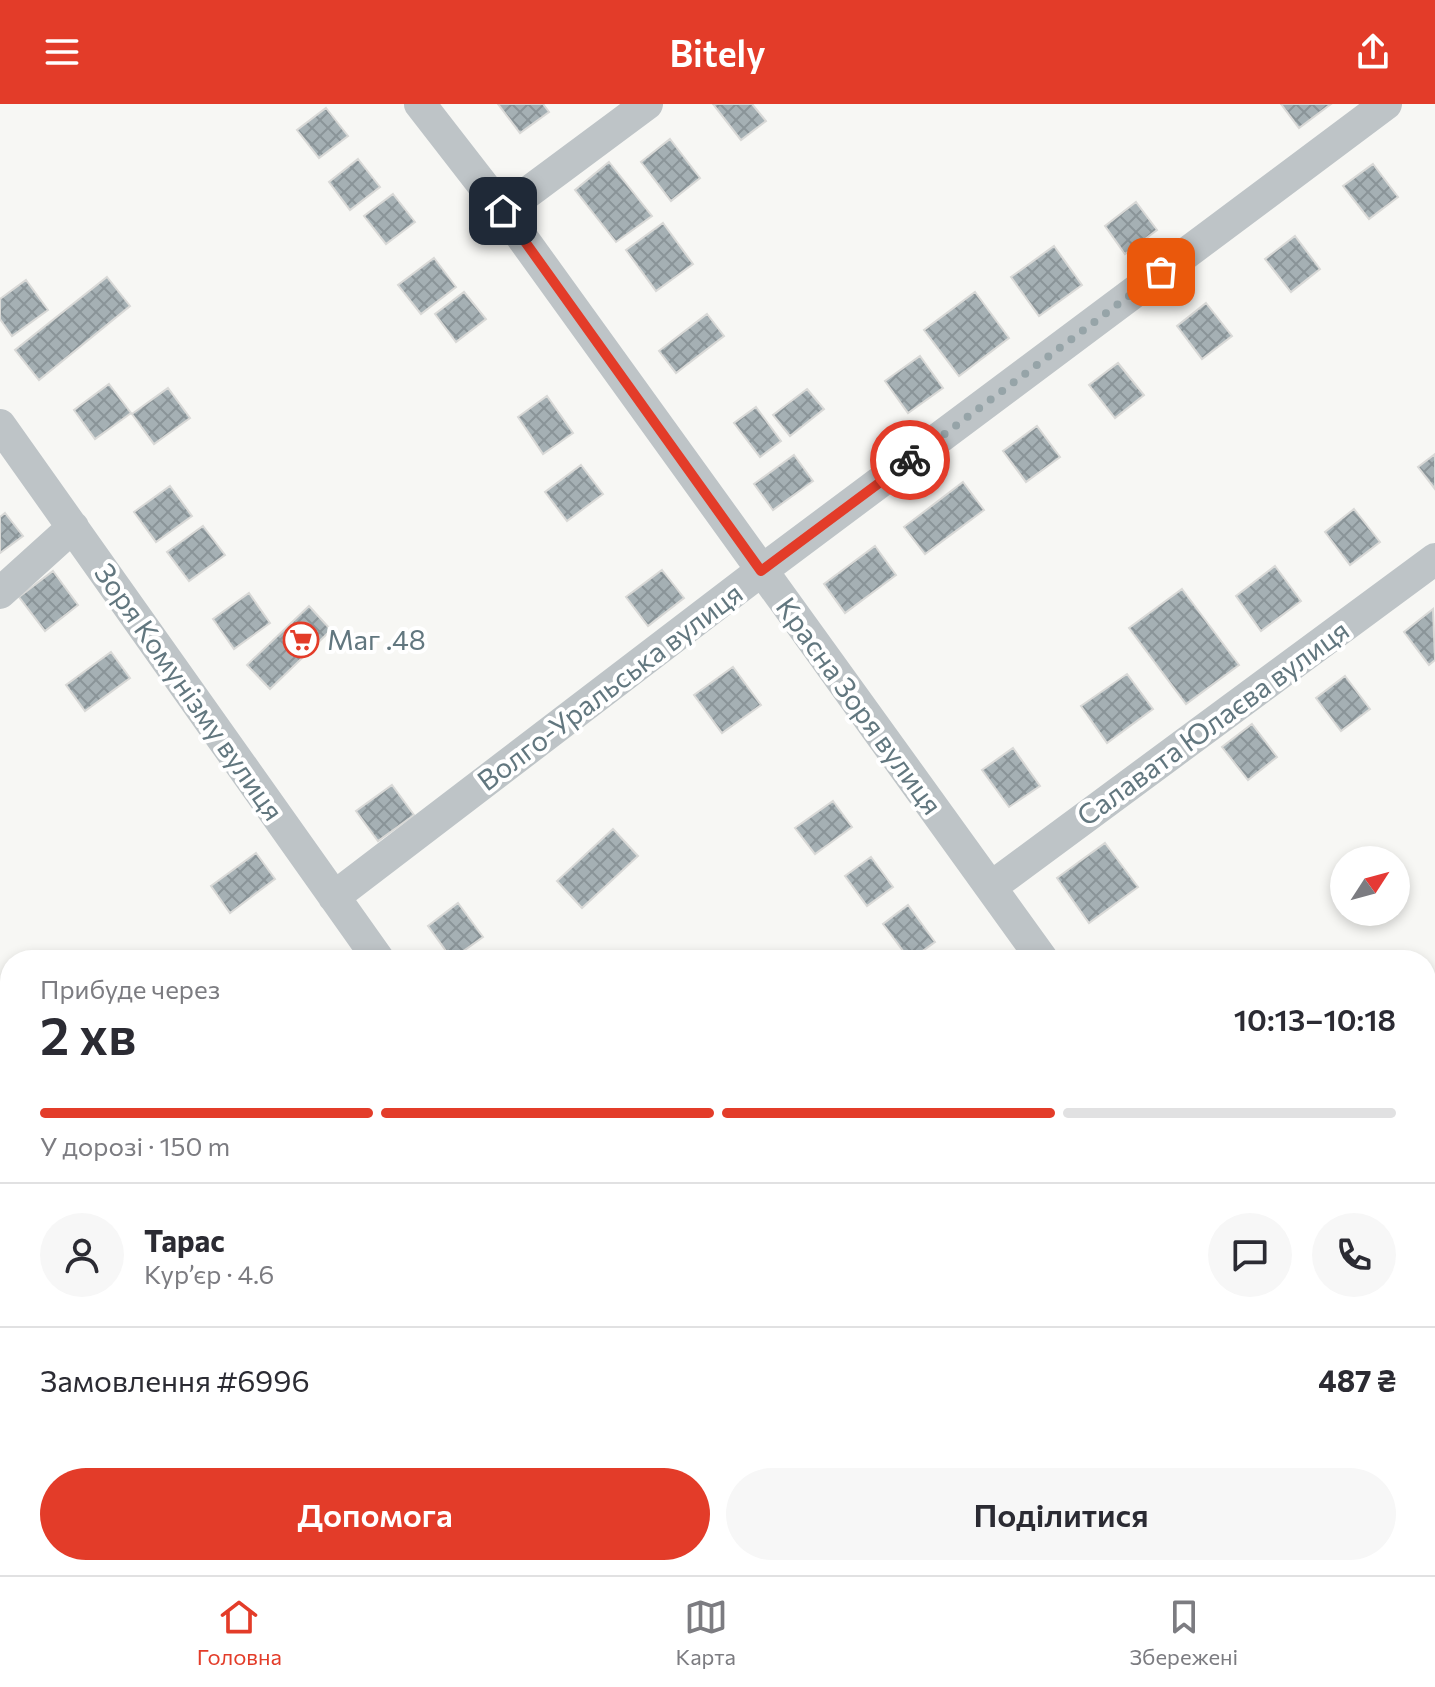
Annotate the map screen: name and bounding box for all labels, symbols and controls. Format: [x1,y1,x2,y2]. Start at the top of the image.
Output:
icon: menu [40,30,84,74]
text: Bitely [669,30,766,74]
icon: share [1351,30,1395,74]
pin [469,177,537,245]
icon: home [481,189,525,233]
pin [1127,238,1195,306]
icon: bag [1139,250,1183,294]
courier [870,420,950,500]
icon: bike [888,438,932,482]
street label: Зоря Комунізму вулиця [88,556,291,826]
street label: Волго-Уральська вулиця [470,575,749,797]
street label: Красна Зоря вулиця [770,590,950,821]
street label: Салавата Юлаєва вулиця [1070,612,1355,832]
supermarket icon: Маг .48 [282,621,320,659]
place label: Маг .48 [327,622,426,656]
north arrow [1330,846,1410,926]
map controls [1330,846,1410,926]
text: Прибуде через [40,973,220,1004]
text: 10:13–10:18 [1234,1000,1396,1037]
text: 2 хв [40,1002,136,1066]
text: У дорозі · 150 m [40,1130,230,1161]
button: person [40,1213,124,1297]
button: chat [1208,1213,1292,1297]
button: phone [1312,1213,1396,1297]
text: Тарас [144,1221,225,1258]
text: Кур’єр · 4.6 [144,1258,274,1289]
text: Замовлення #6996 [40,1361,310,1398]
text: 487 ₴ [1318,1361,1396,1398]
button: Допомога [40,1468,710,1560]
button: Поділитися [726,1468,1396,1560]
tab: Головна [197,1595,282,1670]
tab: Карта [675,1595,736,1670]
tab: Збережені [1130,1595,1238,1670]

